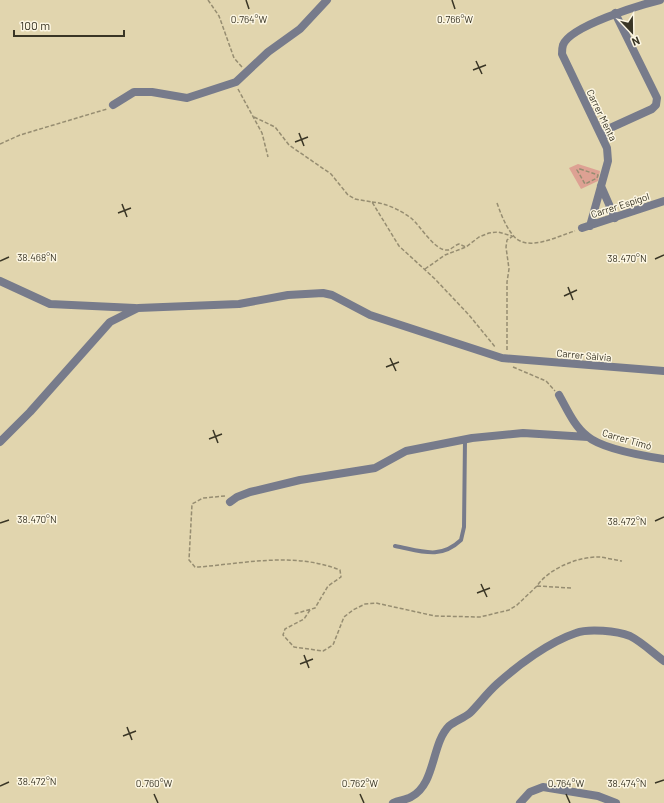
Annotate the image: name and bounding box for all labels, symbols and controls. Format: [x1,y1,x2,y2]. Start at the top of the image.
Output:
scale bar [14,12,124,38]
north arrow [612,12,652,52]
text: 0.764°W [231,13,267,25]
text: 0.766°W [437,13,473,25]
text: 100 m [20,18,50,32]
text: N [630,34,642,49]
street label: Carrer Menta [584,87,620,143]
street label: Carrer Espígol [589,190,651,220]
text: 38.468°N [17,251,57,263]
text: 38.470°N [607,252,647,264]
street label: Carrer Sàlvia [556,347,612,363]
street label: Carrer Timó [601,426,653,452]
text: 38.470°N [17,513,57,525]
text: 38.472°N [607,515,647,527]
text: 38.472°N [17,775,57,787]
text: 0.760°W [136,777,172,789]
text: 0.762°W [342,777,378,789]
text: 0.764°W [548,777,584,789]
text: 38.474°N [607,777,647,789]

